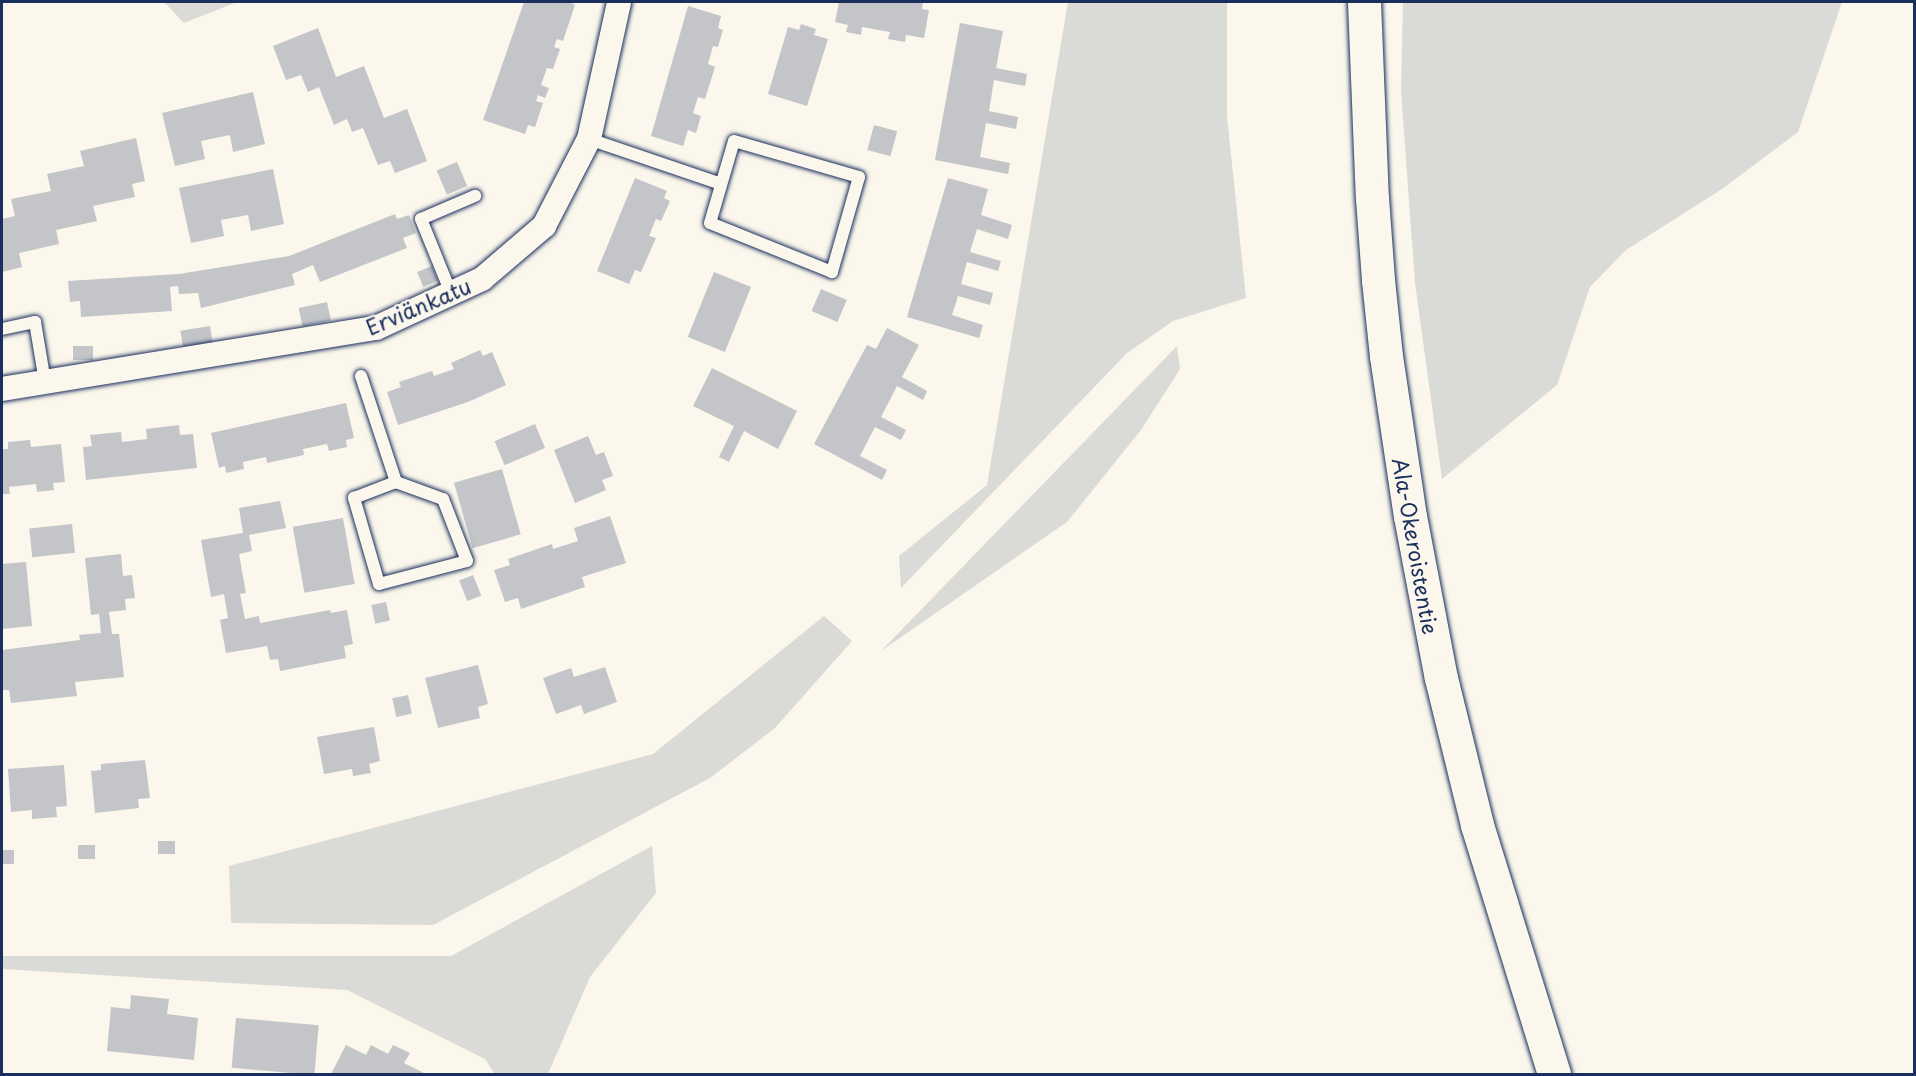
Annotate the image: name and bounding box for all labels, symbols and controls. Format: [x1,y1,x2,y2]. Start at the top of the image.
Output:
street label: Erviänkatu [362,273,474,339]
street label: Ala-Okeroistentie [1388,456,1444,636]

